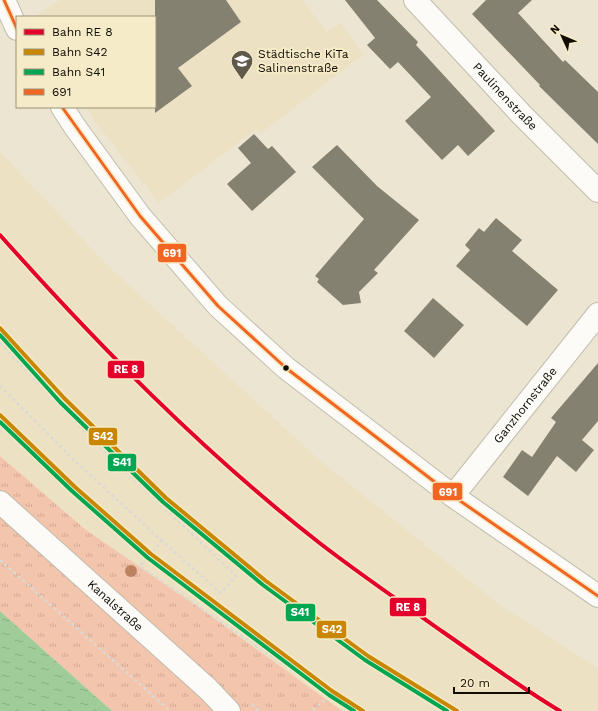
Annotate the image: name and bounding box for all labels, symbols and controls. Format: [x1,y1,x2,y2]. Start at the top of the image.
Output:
legend [16,16,156,108]
north arrow [542,16,582,56]
text: N [548,22,563,37]
text: Bahn RE 8 [52,25,113,39]
text: Bahn S42 [52,45,108,59]
place label: Städtische KiTa Salinenstraße [258,47,349,75]
school or university icon: Städtische KiTa Salinenstraße [229,48,255,81]
street label: Paulinenstraße [470,60,540,133]
text: Bahn S41 [52,65,105,79]
text: 691 [52,85,71,99]
line badge: 691 [157,243,187,263]
text: 691 [163,247,181,260]
line badge: RE 8 [107,360,145,379]
text: RE 8 [114,363,138,376]
unlabelled marker [281,363,291,373]
street label: Ganzhornstraße [491,364,560,446]
line badge: S42 [88,427,118,446]
text: S42 [93,430,114,443]
line badge: S41 [107,453,137,472]
text: S41 [113,456,131,469]
line badge: 691 [432,482,463,501]
text: 691 [439,486,457,499]
street label: Kanalstraße [85,577,146,634]
line badge: RE 8 [389,597,427,617]
text: RE 8 [396,601,420,614]
line badge: S41 [285,603,316,622]
text: S41 [291,606,309,619]
line badge: S42 [316,620,347,639]
text: S42 [322,623,343,636]
scale bar [454,669,529,695]
text: 20 m [460,676,490,690]

